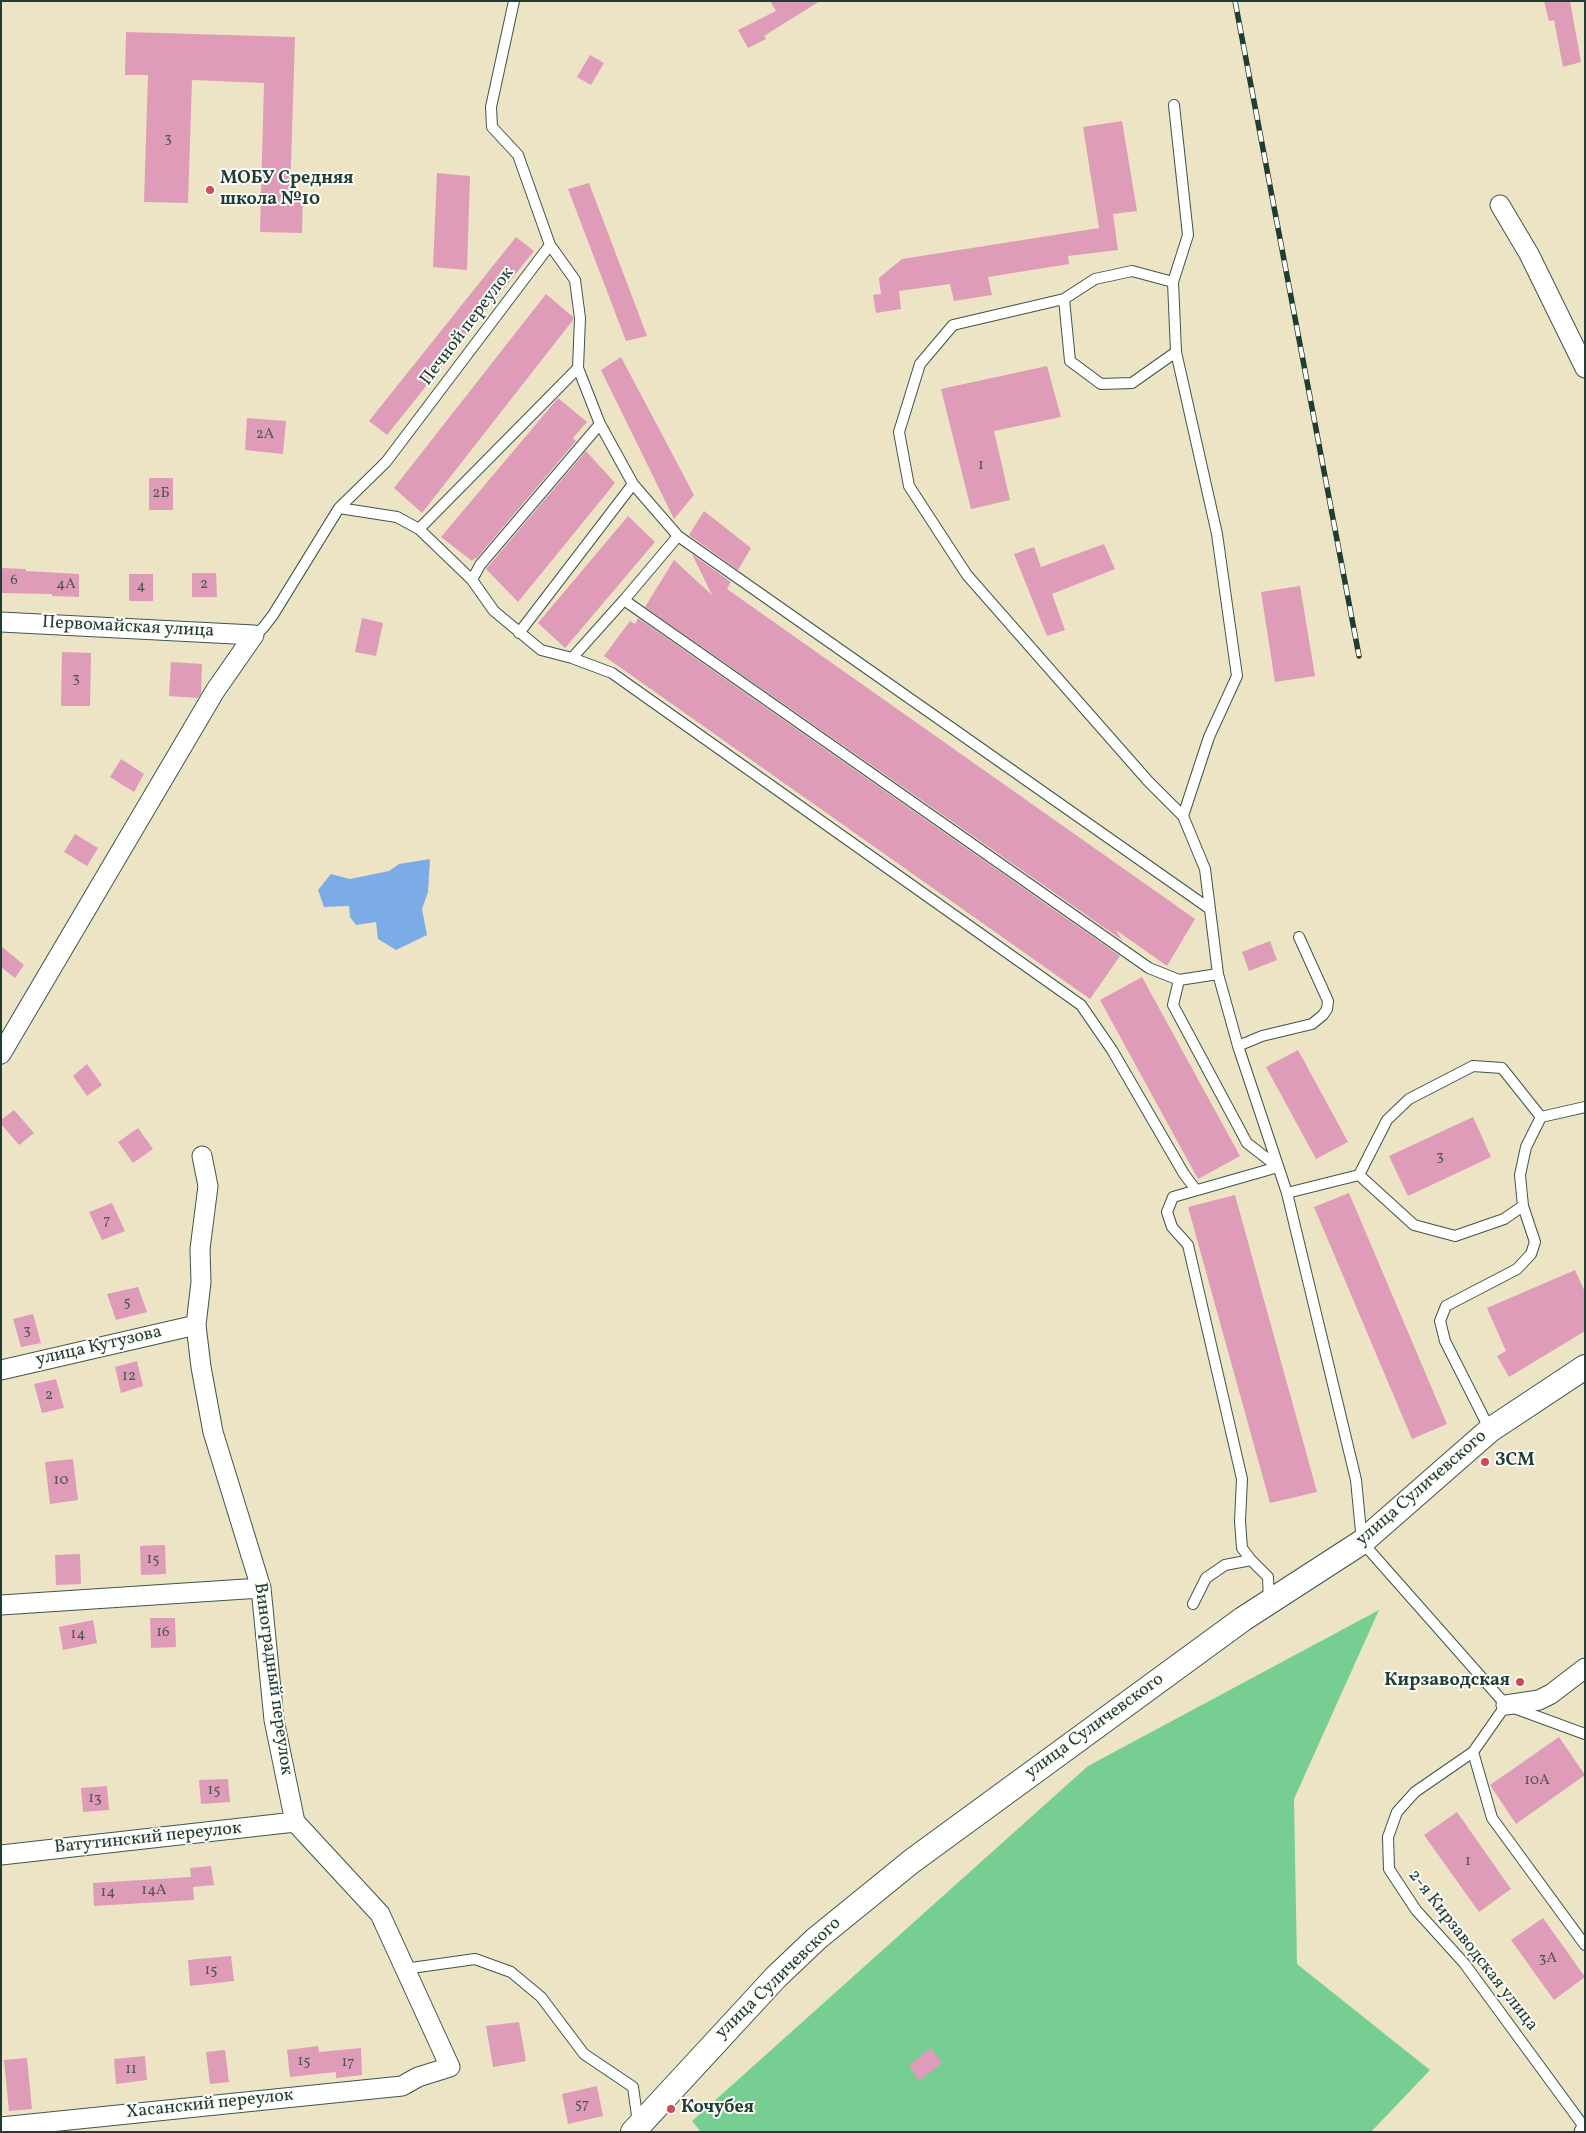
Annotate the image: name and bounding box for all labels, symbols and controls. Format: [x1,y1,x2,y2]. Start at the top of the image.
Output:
house number: 3 [164,130,172,148]
place label: МОБУ Средняя школа №10 [220,169,354,212]
marker: МОБУ Средняя школа №10 [204,184,216,196]
street label: Печной переулок [416,264,520,390]
house number: 2А [256,426,274,444]
house number: 1 [978,457,984,475]
house number: 2Б [152,485,170,503]
house number: 6 [10,572,18,590]
house number: 4А [56,576,76,594]
house number: 2 [200,576,208,594]
house number: 4 [137,578,145,596]
street label: Первомайская улица [41,613,215,643]
house number: 3 [72,670,80,688]
house number: 3 [1436,1148,1444,1166]
house number: 7 [103,1212,111,1230]
house number: 5 [123,1294,131,1312]
house number: 3 [23,1322,31,1340]
street label: улица Кутузова [34,1322,164,1372]
house number: 12 [122,1368,136,1386]
house number: 2 [45,1387,53,1405]
street label: улица Суличевского [1352,1426,1492,1552]
place label: ЗСМ [1495,1451,1535,1473]
marker: ЗСМ [1479,1456,1491,1468]
house number: 10 [54,1472,68,1490]
house number: 15 [146,1551,160,1569]
street label: Виноградный переулок [248,1581,296,1777]
house number: 16 [156,1624,170,1642]
house number: 14 [71,1626,85,1644]
street label: улица Суличевского [1021,1669,1169,1785]
place label: Кирзаводская [1384,1671,1510,1693]
marker: Кирзаводская [1514,1676,1526,1688]
house number: 10А [1524,1772,1550,1790]
house number: 15 [207,1782,221,1800]
house number: 13 [88,1790,102,1808]
street label: Ватутинский переулок [53,1818,243,1860]
house number: 1 [1465,1853,1471,1871]
street label: 2-я Кирзаводская улица [1402,1866,1542,2036]
house number: 14А [141,1882,167,1900]
house number: 14 [101,1884,115,1902]
street label: улица Суличевского [712,1913,846,2045]
house number: 3А [1539,1950,1557,1968]
house number: 15 [204,1962,218,1980]
house number: 15 [297,2053,311,2071]
house number: 17 [341,2054,355,2072]
house number: 11 [125,2061,137,2079]
street label: Хасанский переулок [125,2085,295,2125]
house number: 57 [575,2096,589,2114]
place label: Кочубея [681,2098,754,2120]
marker: Кочубея [665,2103,677,2115]

